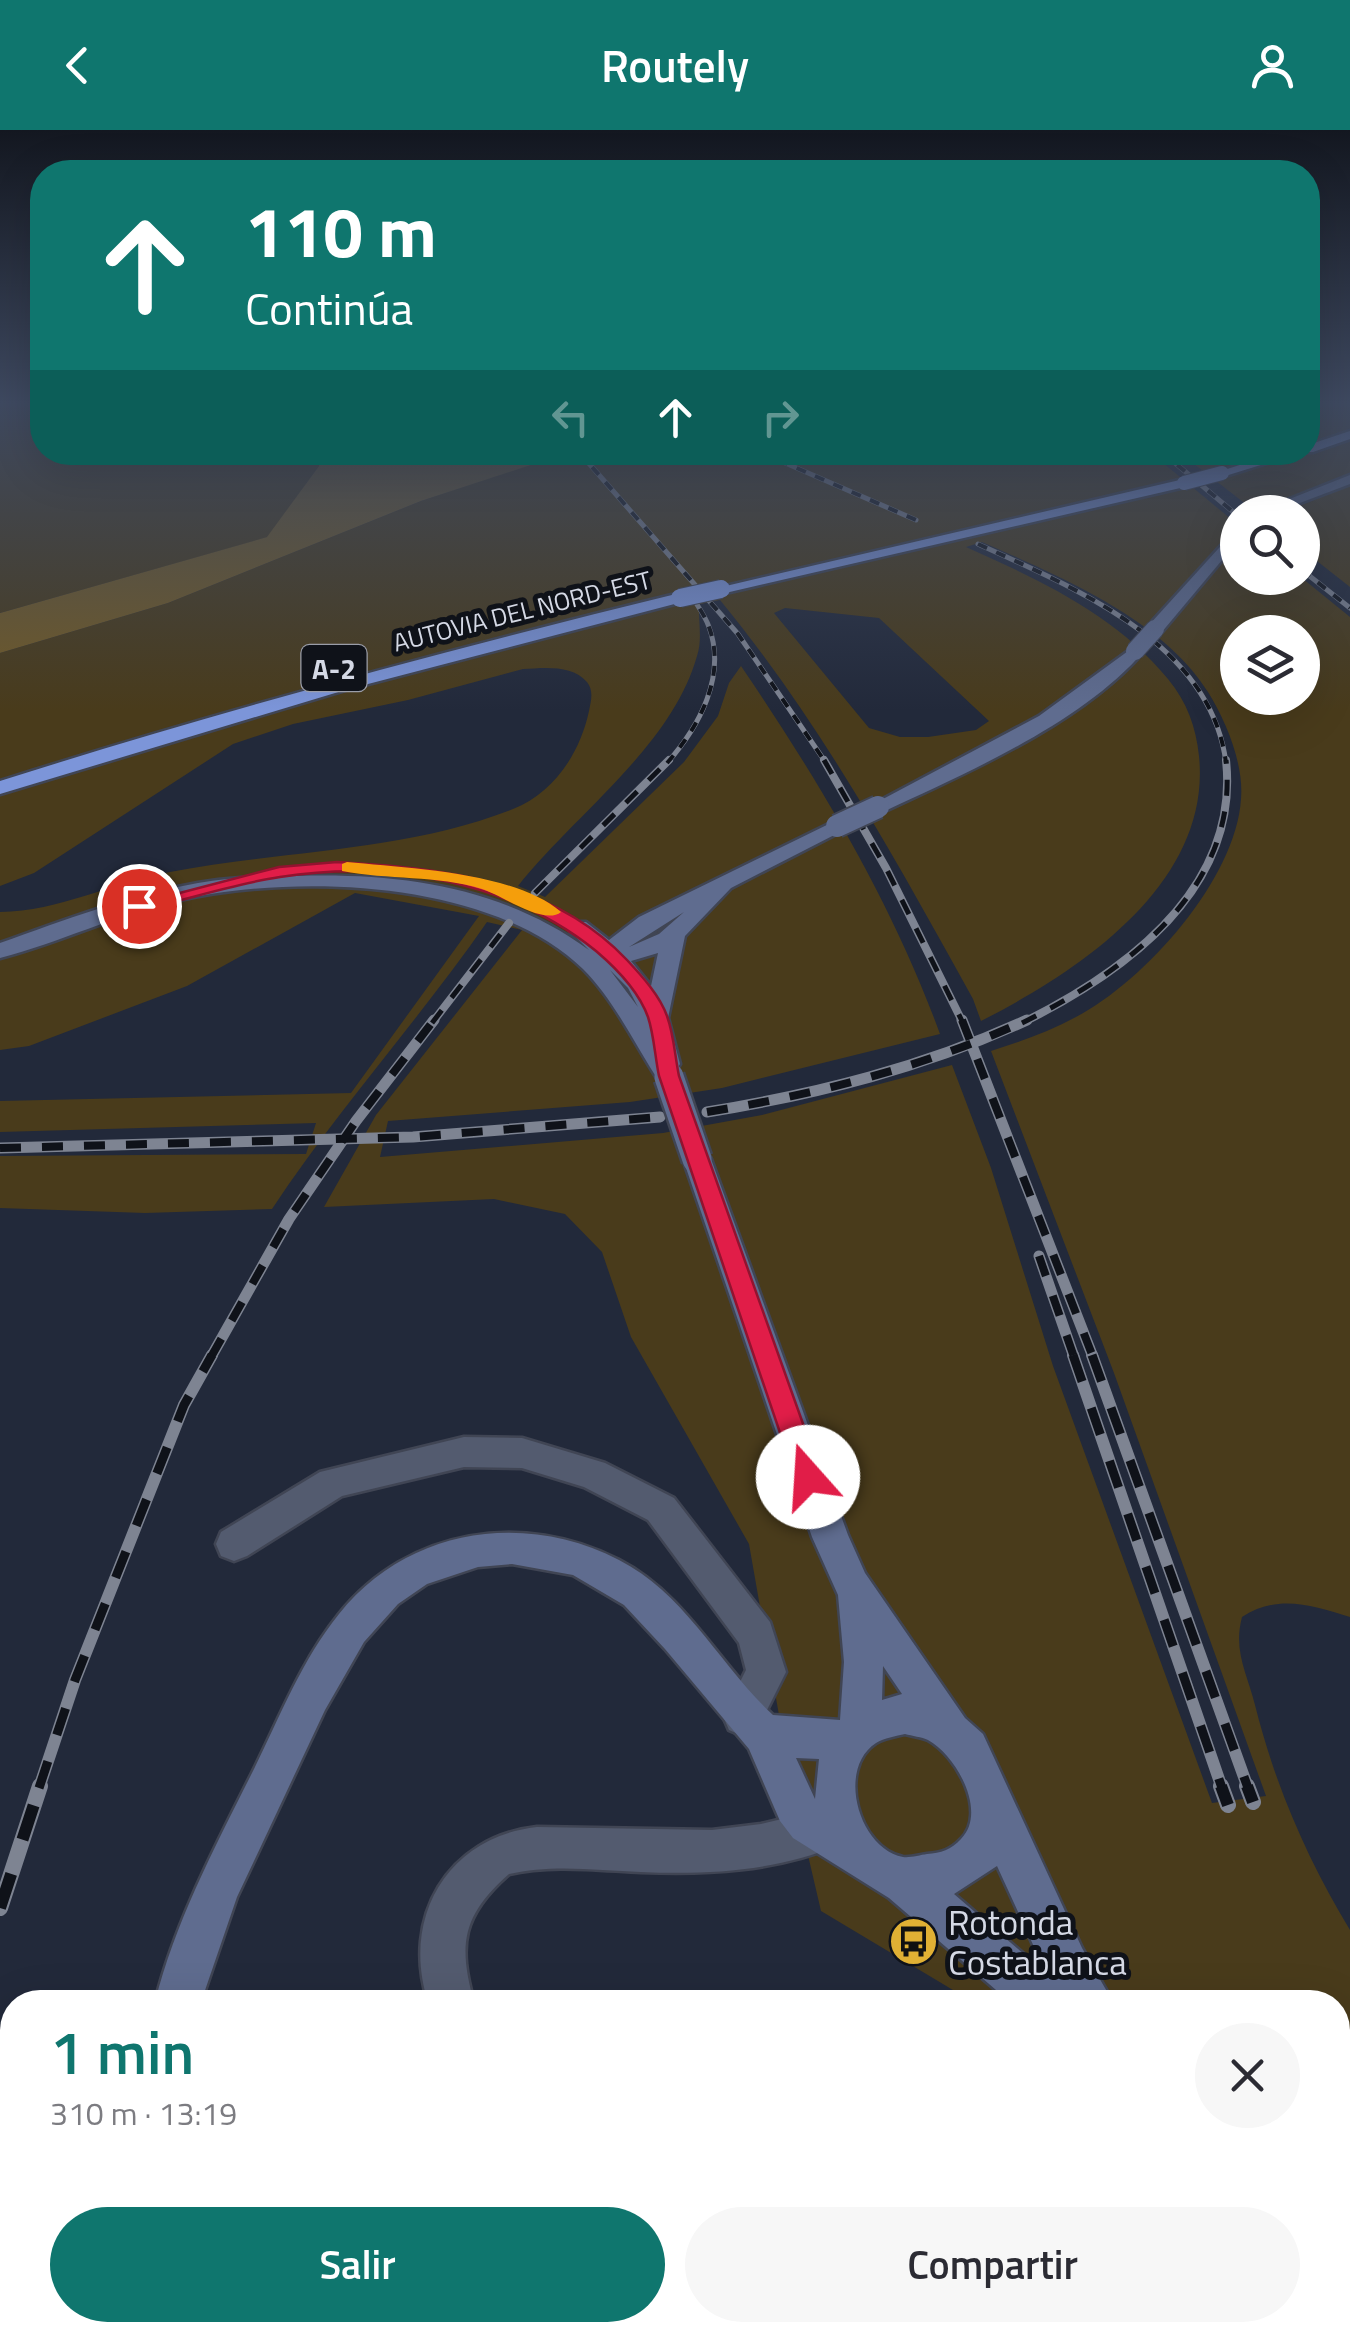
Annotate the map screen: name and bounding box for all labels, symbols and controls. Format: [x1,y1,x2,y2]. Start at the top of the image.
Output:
text: Routely [601,31,749,99]
icon: back [50,38,105,93]
icon: person [1245,38,1300,93]
text: 110 m [245,178,437,284]
icon: ahead [80,200,210,330]
text: Continúa [245,274,413,342]
icon: left [543,390,598,445]
icon: ahead [648,390,703,445]
icon: right [753,390,808,445]
map controls [1220,495,1320,715]
button: search [1220,495,1320,595]
street label: AUTOVIA DEL NORD-EST [389,561,655,661]
button: layers [1220,615,1320,715]
road number: A-2 [302,645,366,691]
pin [97,864,182,949]
icon: arrive [112,879,167,934]
position arrow [756,1425,860,1529]
place label: Rotonda Costablanca [948,1895,1127,1989]
bus stop icon: Rotonda Costablanca [887,1916,939,1968]
text: 1 min [50,2006,194,2097]
button: close [1195,2023,1300,2128]
text: 310 m · 13:19 [50,2089,237,2137]
button: Salir [50,2207,665,2322]
button: Compartir [685,2207,1300,2322]

